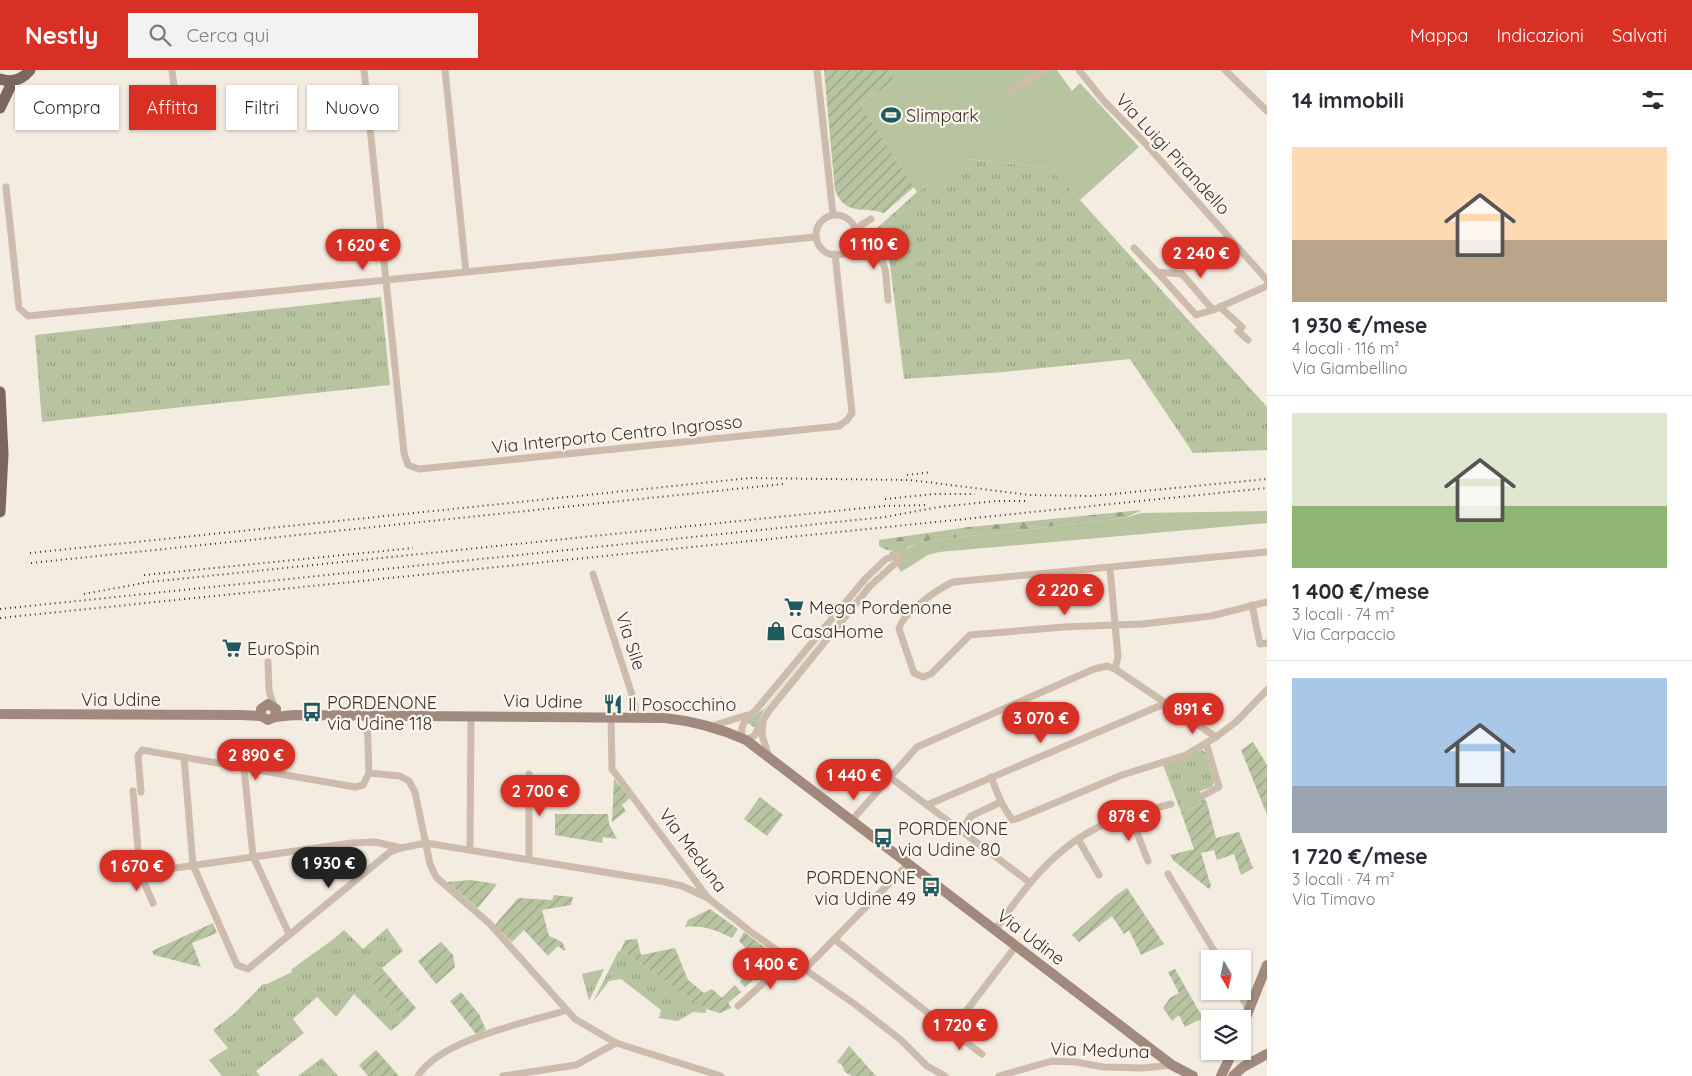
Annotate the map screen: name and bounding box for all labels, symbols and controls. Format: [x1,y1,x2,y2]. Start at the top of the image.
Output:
search box [128,13,478,58]
text: Nestly [25,20,98,50]
icon: search [146,21,174,49]
text: Cerca qui [186,23,269,47]
text: Mappa [1410,24,1468,47]
text: Indicazioni [1496,24,1584,47]
text: Salvati [1612,24,1667,47]
chip: Compra [15,85,119,130]
chip: Affitta [129,85,216,130]
chip: Filtri [226,85,297,130]
chip: Nuovo [307,85,398,130]
icon: filters [1639,86,1667,114]
text: 14 immobili [1292,87,1404,113]
street label: Via Luigi Pirandello [1111,88,1235,220]
sports icon: Slimpark [880,104,902,126]
place label: Slimpark [906,104,979,127]
icon: home [1435,180,1525,270]
pin: 1 620 € [317,228,409,271]
pin: 1 110 € [828,228,920,270]
text: 1 110 € [850,234,898,254]
text: 1 620 € [337,235,390,255]
pin: 2 240 € [1155,236,1247,279]
text: 2 240 € [1173,243,1229,263]
text: 1 930 €/mese [1292,312,1427,338]
text: 4 locali · 116 m² [1292,338,1399,358]
text: Via Giambellino [1292,358,1407,378]
street label: Via Interporto Centro Ingrosso [490,409,744,459]
icon: home [1435,445,1525,535]
pin: 2 220 € [1019,574,1111,616]
text: 1 400 €/mese [1292,578,1429,604]
text: 2 220 € [1037,580,1093,600]
supermarket icon: Mega Pordenone [783,596,805,618]
place label: Mega Pordenone [809,596,952,619]
text: 3 locali · 74 m² [1292,604,1395,624]
street label: Via Sile [611,609,651,673]
shop icon: CasaHome [765,620,787,642]
place label: CasaHome [791,620,884,643]
text: Via Carpaccio [1292,624,1396,644]
supermarket icon: EuroSpin [221,637,243,659]
place label: EuroSpin [247,637,320,660]
street label: Via Udine [81,688,161,711]
street label: Via Udine [503,689,583,713]
place label: PORDENONE via Udine 118 [327,691,437,735]
pin: 891 € [1158,692,1228,735]
restaurant icon: Il Posocchino [602,693,624,715]
place label: Il Posocchino [628,693,736,716]
text: 891 € [1174,699,1212,719]
bus stop icon: PORDENONE via Udine 118 [301,701,323,723]
pin: 3 070 € [995,702,1087,744]
text: 3 070 € [1013,708,1069,728]
icon: home [1435,710,1525,800]
pin: 2 890 € [210,738,302,781]
text: 2 890 € [228,745,284,765]
pin: 1 440 € [808,758,900,801]
text: 1 440 € [827,765,881,785]
pin: 2 700 € [494,774,586,817]
text: 2 700 € [512,781,568,801]
pin: 878 € [1094,800,1164,842]
street label: Via Meduna [654,803,732,897]
text: 878 € [1109,806,1149,826]
place label: PORDENONE via Udine 80 [898,817,1008,861]
bus stop icon: PORDENONE via Udine 80 [872,827,894,849]
text: 1 720 €/mese [1292,843,1428,869]
pin: 1 930 € [283,846,375,889]
pin: 1 670 € [91,850,183,892]
text: 1 930 € [303,853,355,873]
text: 1 670 € [111,856,163,876]
place label: PORDENONE via Udine 49 [806,866,916,910]
text: 3 locali · 74 m² [1292,869,1395,889]
bus stop icon: PORDENONE via Udine 49 [920,876,942,898]
text: Via Timavo [1292,889,1375,909]
street label: Via Udine [992,904,1070,970]
pin: 1 400 € [725,948,817,990]
north arrow [1201,950,1251,1000]
map controls [1201,950,1251,1060]
text: 1 400 € [744,954,798,974]
pin: 1 720 € [914,1008,1006,1051]
button: layers [1201,1010,1251,1060]
text: 1 720 € [934,1015,986,1035]
street label: Via Meduna [1050,1037,1150,1063]

